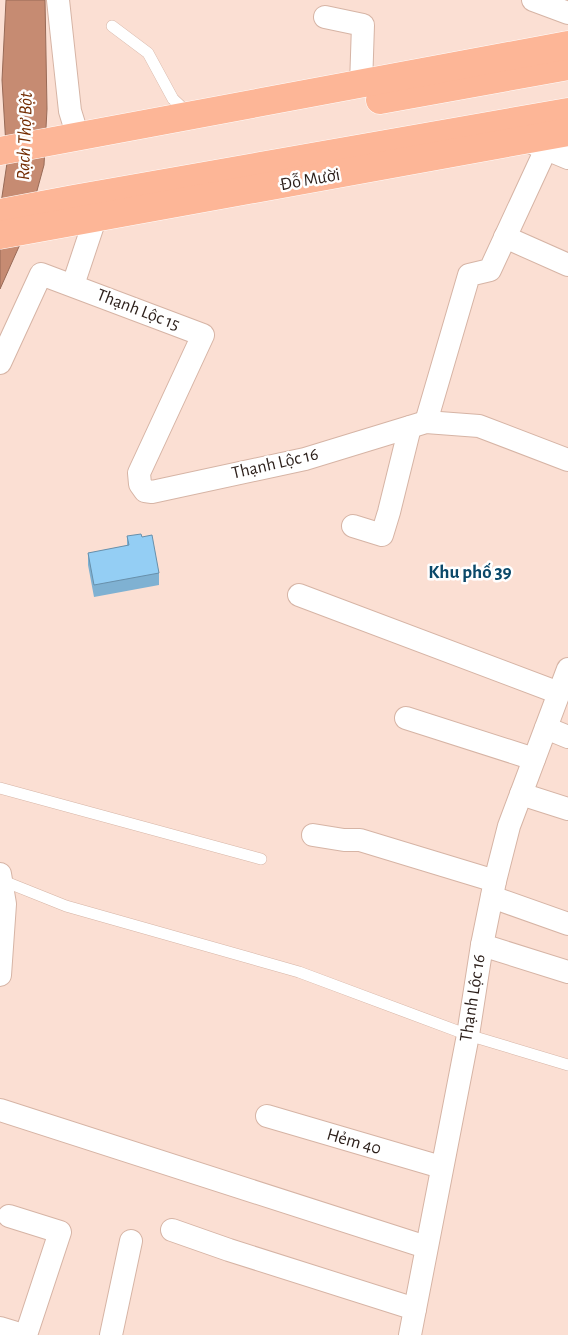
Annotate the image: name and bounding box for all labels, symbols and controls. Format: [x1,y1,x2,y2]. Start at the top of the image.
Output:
water label: Rạch Thợ Bột [14,91,36,181]
street label: Đỗ Mười [278,164,341,194]
street label: Thạnh Lộc 15 [94,286,182,334]
street label: Thạnh Lộc 16 [230,445,320,483]
district label: Khu phố 39 [428,562,512,582]
street label: Thạnh Lộc 16 [457,953,489,1043]
street label: Hẻm 40 [325,1126,383,1158]

